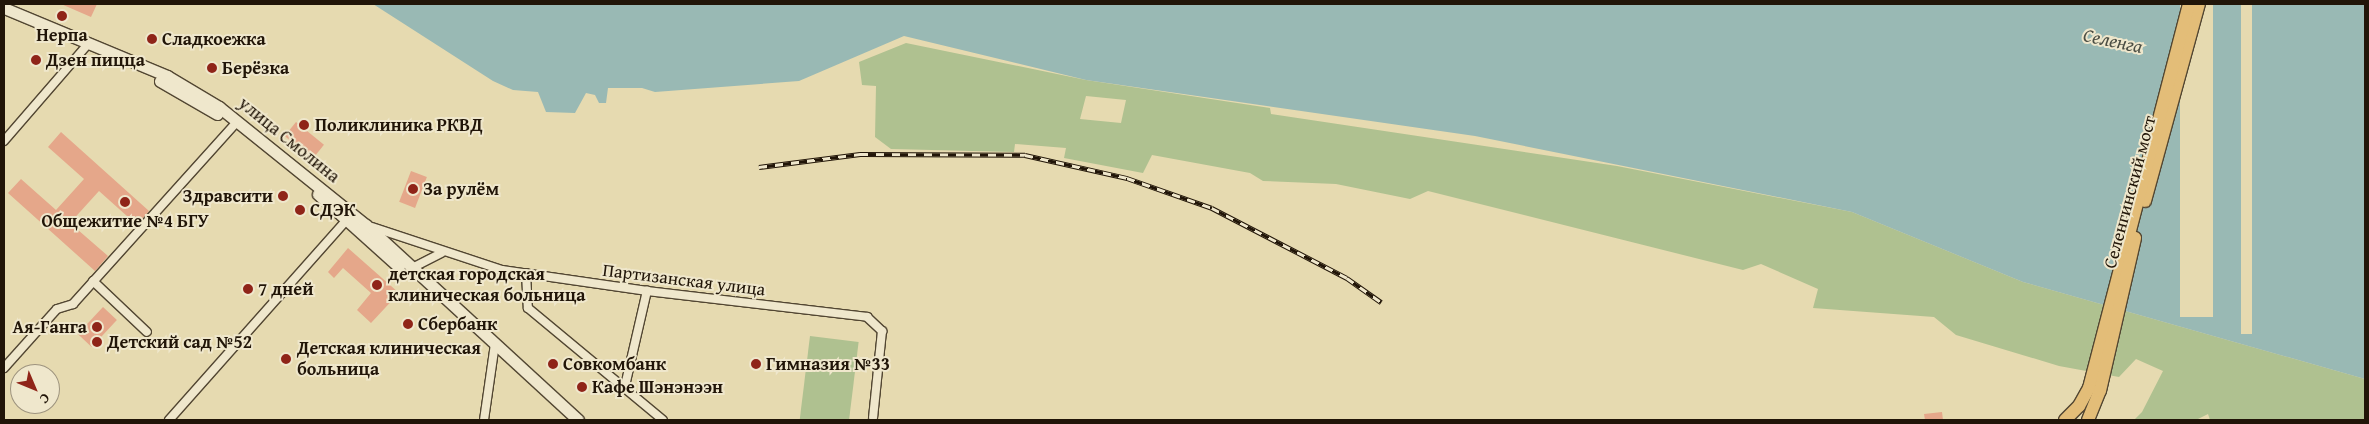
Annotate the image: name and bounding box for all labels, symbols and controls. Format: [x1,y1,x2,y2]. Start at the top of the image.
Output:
marker: Нерпа [56,10,68,22]
place label: Нерпа [36,24,88,46]
water label: Селенга [2081,24,2145,58]
place label: Сладкоежка [162,28,266,50]
marker: Сладкоежка [146,33,158,45]
place label: Дзен пицца [46,49,145,71]
marker: Дзен пицца [30,54,42,66]
place label: Берёзка [222,57,289,79]
marker: Берёзка [206,62,218,74]
street label: улица Смолина [234,93,344,187]
street label: Селенгинский мост [2099,113,2161,271]
place label: Поликлиника РКВД [315,114,483,136]
marker: Поликлиника РКВД [297,118,311,132]
place label: За рулём [423,178,499,200]
marker: За рулём [407,183,419,195]
place label: Здравсити [182,185,273,207]
marker: Здравсити [277,190,289,202]
marker: Общежитие №4 БГУ [119,196,131,208]
place label: СДЭК [310,199,356,221]
marker: СДЭК [294,204,306,216]
place label: Общежитие №4 БГУ [41,210,209,232]
street label: Партизанская улица [601,259,767,301]
place label: детская городская клиническая больница [388,264,586,306]
place label: 7 дней [258,278,313,300]
marker: детская городская клиническая больница [370,278,384,292]
marker: 7 дней [242,283,254,295]
place label: Сбербанк [418,313,497,335]
place label: Ая-Ганга [13,316,87,338]
marker: Сбербанк [402,318,414,330]
marker: Ая-Ганга [91,321,103,333]
place label: Детский сад №52 [107,331,252,353]
marker: Детский сад №52 [91,336,103,348]
place label: Детская клиническая больница [297,338,481,380]
marker: Детская клиническая больница [279,352,293,366]
place label: Совкомбанк [563,353,666,375]
place label: Гимназия №33 [766,353,890,375]
marker: Совкомбанк [547,358,559,370]
marker: Гимназия №33 [750,358,762,370]
north arrow [10,364,60,414]
place label: Кафе Шэнэнээн [592,376,723,398]
marker: Кафе Шэнэнээн [576,381,588,393]
text: С [35,389,55,409]

